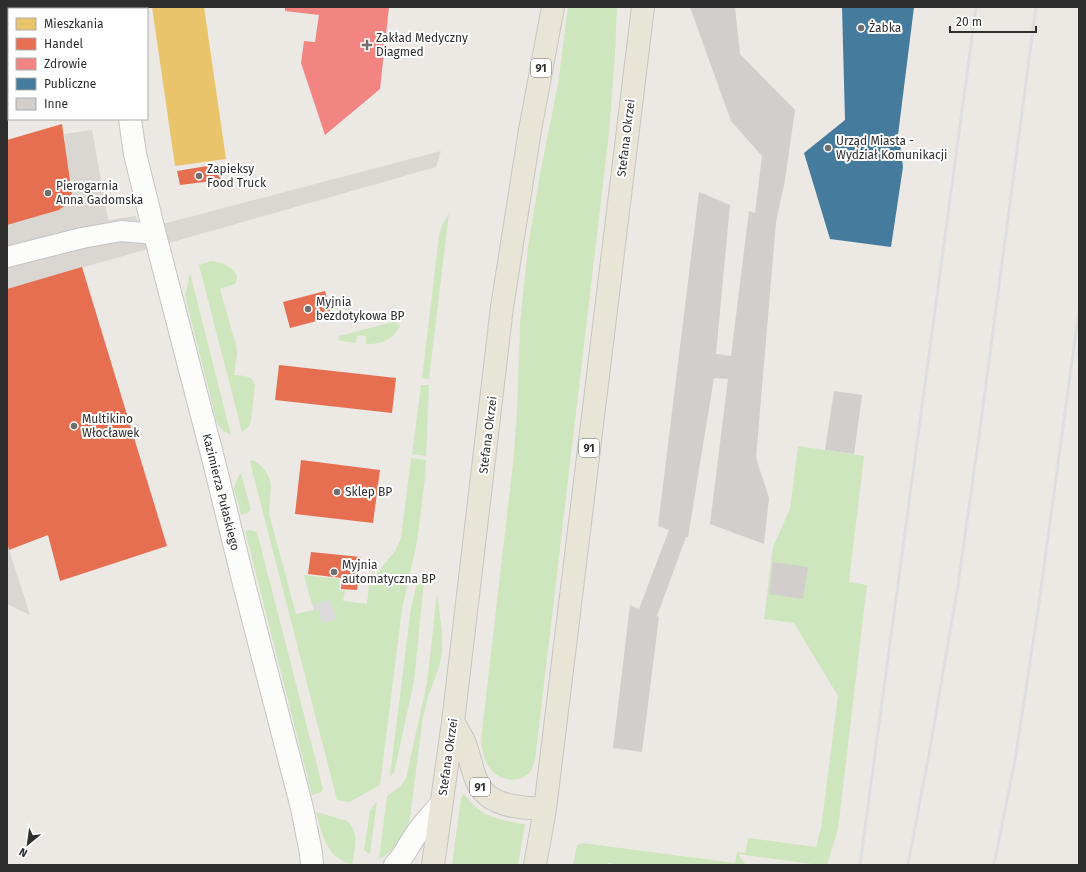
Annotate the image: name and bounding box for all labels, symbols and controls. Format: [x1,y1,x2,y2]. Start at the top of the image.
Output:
legend [8,8,148,120]
scale bar [950,8,1036,34]
text: 20 m [956,15,982,29]
text: Mieszkania [44,17,104,31]
place label: Żabka [869,20,901,35]
marker: Żabka [856,23,866,33]
place label: Zakład Medyczny Diagmed [376,31,468,59]
text: Handel [44,37,83,51]
marker: Zakład Medyczny Diagmed [361,39,373,51]
text: Zdrowie [44,57,87,71]
road number: 91 [531,59,551,77]
text: Publiczne [44,77,96,91]
text: Inne [44,97,68,111]
street label: Stefana Okrzei [614,98,638,178]
place label: Urząd Miasta - Wydział Komunikacji [836,134,947,162]
marker: Urząd Miasta - Wydział Komunikacji [823,143,833,153]
place label: Zapieksy Food Truck [207,162,267,190]
marker: Zapieksy Food Truck [194,171,204,181]
place label: Pierogarnia Anna Gadomska [56,179,143,207]
marker: Pierogarnia Anna Gadomska [43,188,53,198]
place label: Myjnia bezdotykowa BP [316,295,405,323]
marker: Myjnia bezdotykowa BP [303,304,313,314]
street label: Stefana Okrzei [476,395,500,475]
place label: Multikino Włocławek [82,412,140,440]
marker: Multikino Włocławek [69,421,79,431]
street label: Kazimierza Pułaskiego [200,432,242,552]
road number: 91 [579,439,599,457]
place label: Sklep BP [345,485,392,499]
marker: Sklep BP [332,487,342,497]
place label: Myjnia automatyczna BP [342,558,436,586]
marker: Myjnia automatyczna BP [329,567,339,577]
street label: Stefana Okrzei [436,717,460,797]
road number: 91 [470,778,490,796]
north arrow [8,824,48,864]
text: N [17,845,30,860]

